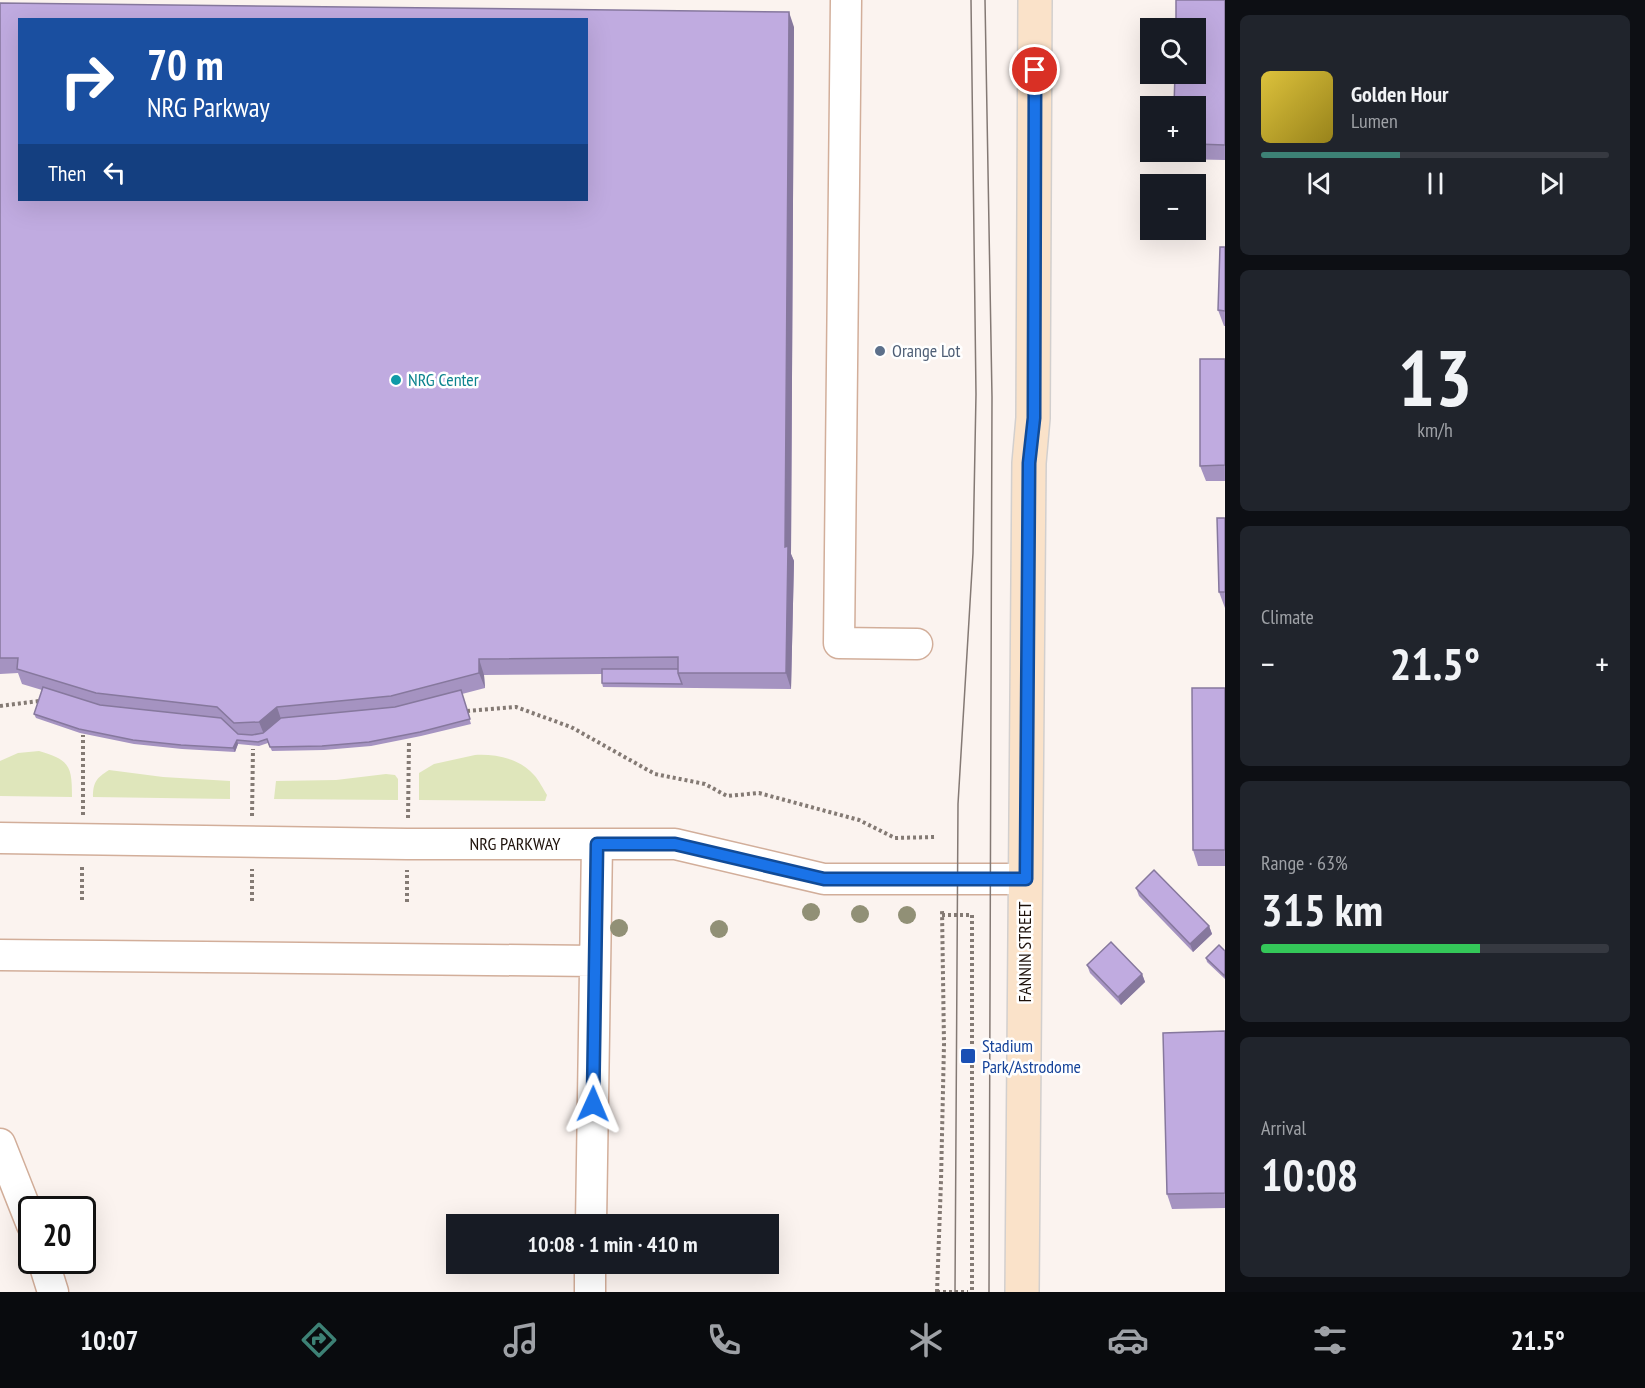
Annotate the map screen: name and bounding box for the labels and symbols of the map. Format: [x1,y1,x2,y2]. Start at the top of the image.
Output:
pin [1009,44,1060,95]
place label: Orange Lot [892,339,960,362]
marker: Orange Lot [873,344,887,358]
place label: NRG Center [408,368,479,391]
marker: NRG Center [389,373,403,387]
street label: NRG PARKWAY [470,832,561,855]
street label: FANNIN STREET [1013,902,1036,1002]
place label: Stadium Park/Astrodome [982,1034,1081,1078]
marker: Stadium Park/Astrodome [959,1047,977,1065]
position arrow [561,1072,625,1136]
speed limit sign: 20 [18,1196,96,1274]

